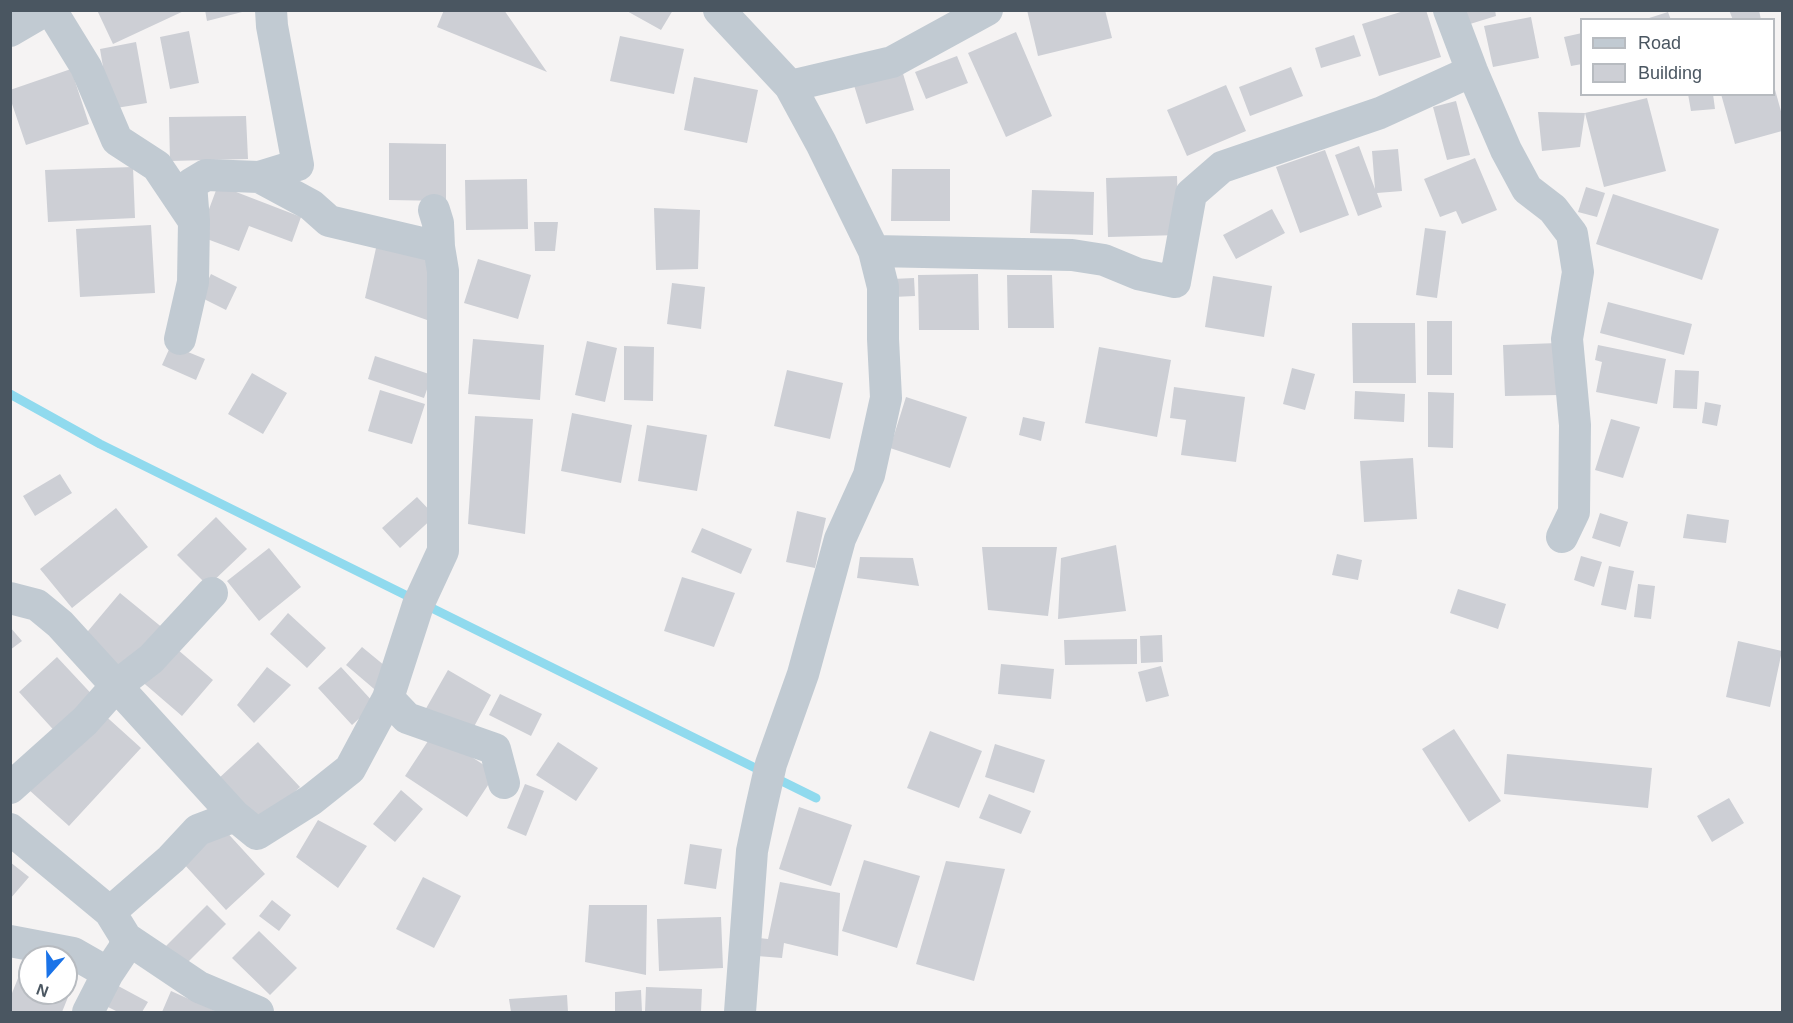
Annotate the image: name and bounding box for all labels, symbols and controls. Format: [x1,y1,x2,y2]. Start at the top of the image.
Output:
legend [1580,18,1775,96]
text: Road [1638,33,1681,53]
text: Building [1638,63,1702,83]
north arrow [18,945,78,1005]
text: N [34,981,51,1000]

